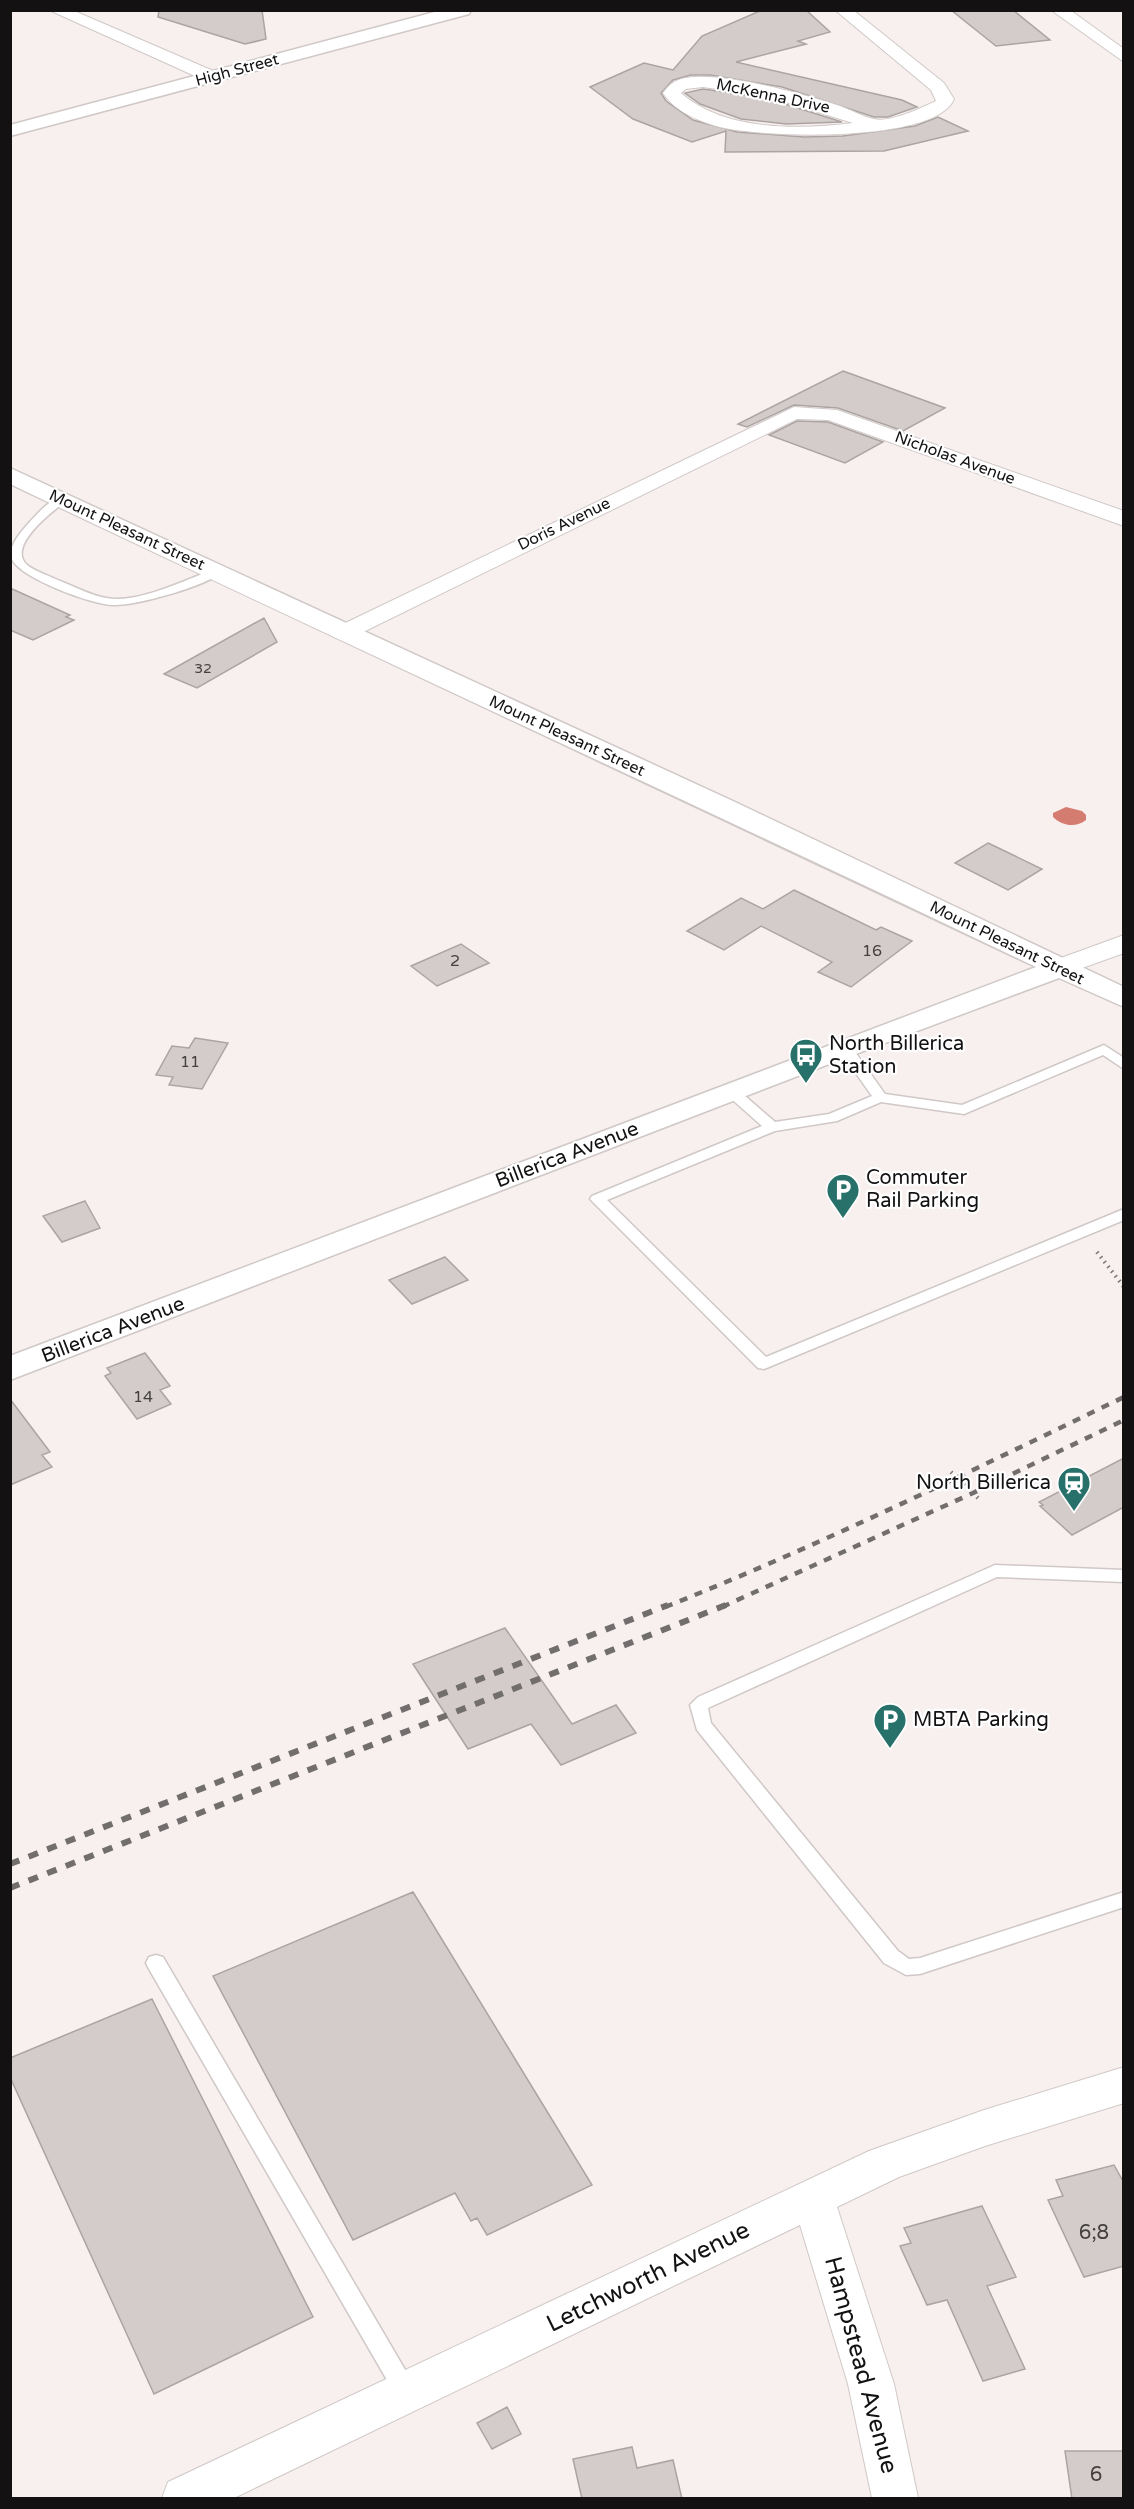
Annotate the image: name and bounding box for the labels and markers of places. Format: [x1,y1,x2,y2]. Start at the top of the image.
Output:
place label: North Billerica Station [829,1032,964,1079]
bus stop icon: North Billerica Station [788,1037,824,1084]
place label: Commuter Rail Parking [866,1166,979,1213]
parking icon: Commuter Rail Parking [825,1172,861,1219]
station icon: North Billerica [1056,1465,1092,1512]
place label: North Billerica [916,1471,1051,1495]
parking icon: MBTA Parking [872,1702,908,1749]
place label: MBTA Parking [913,1708,1049,1732]

